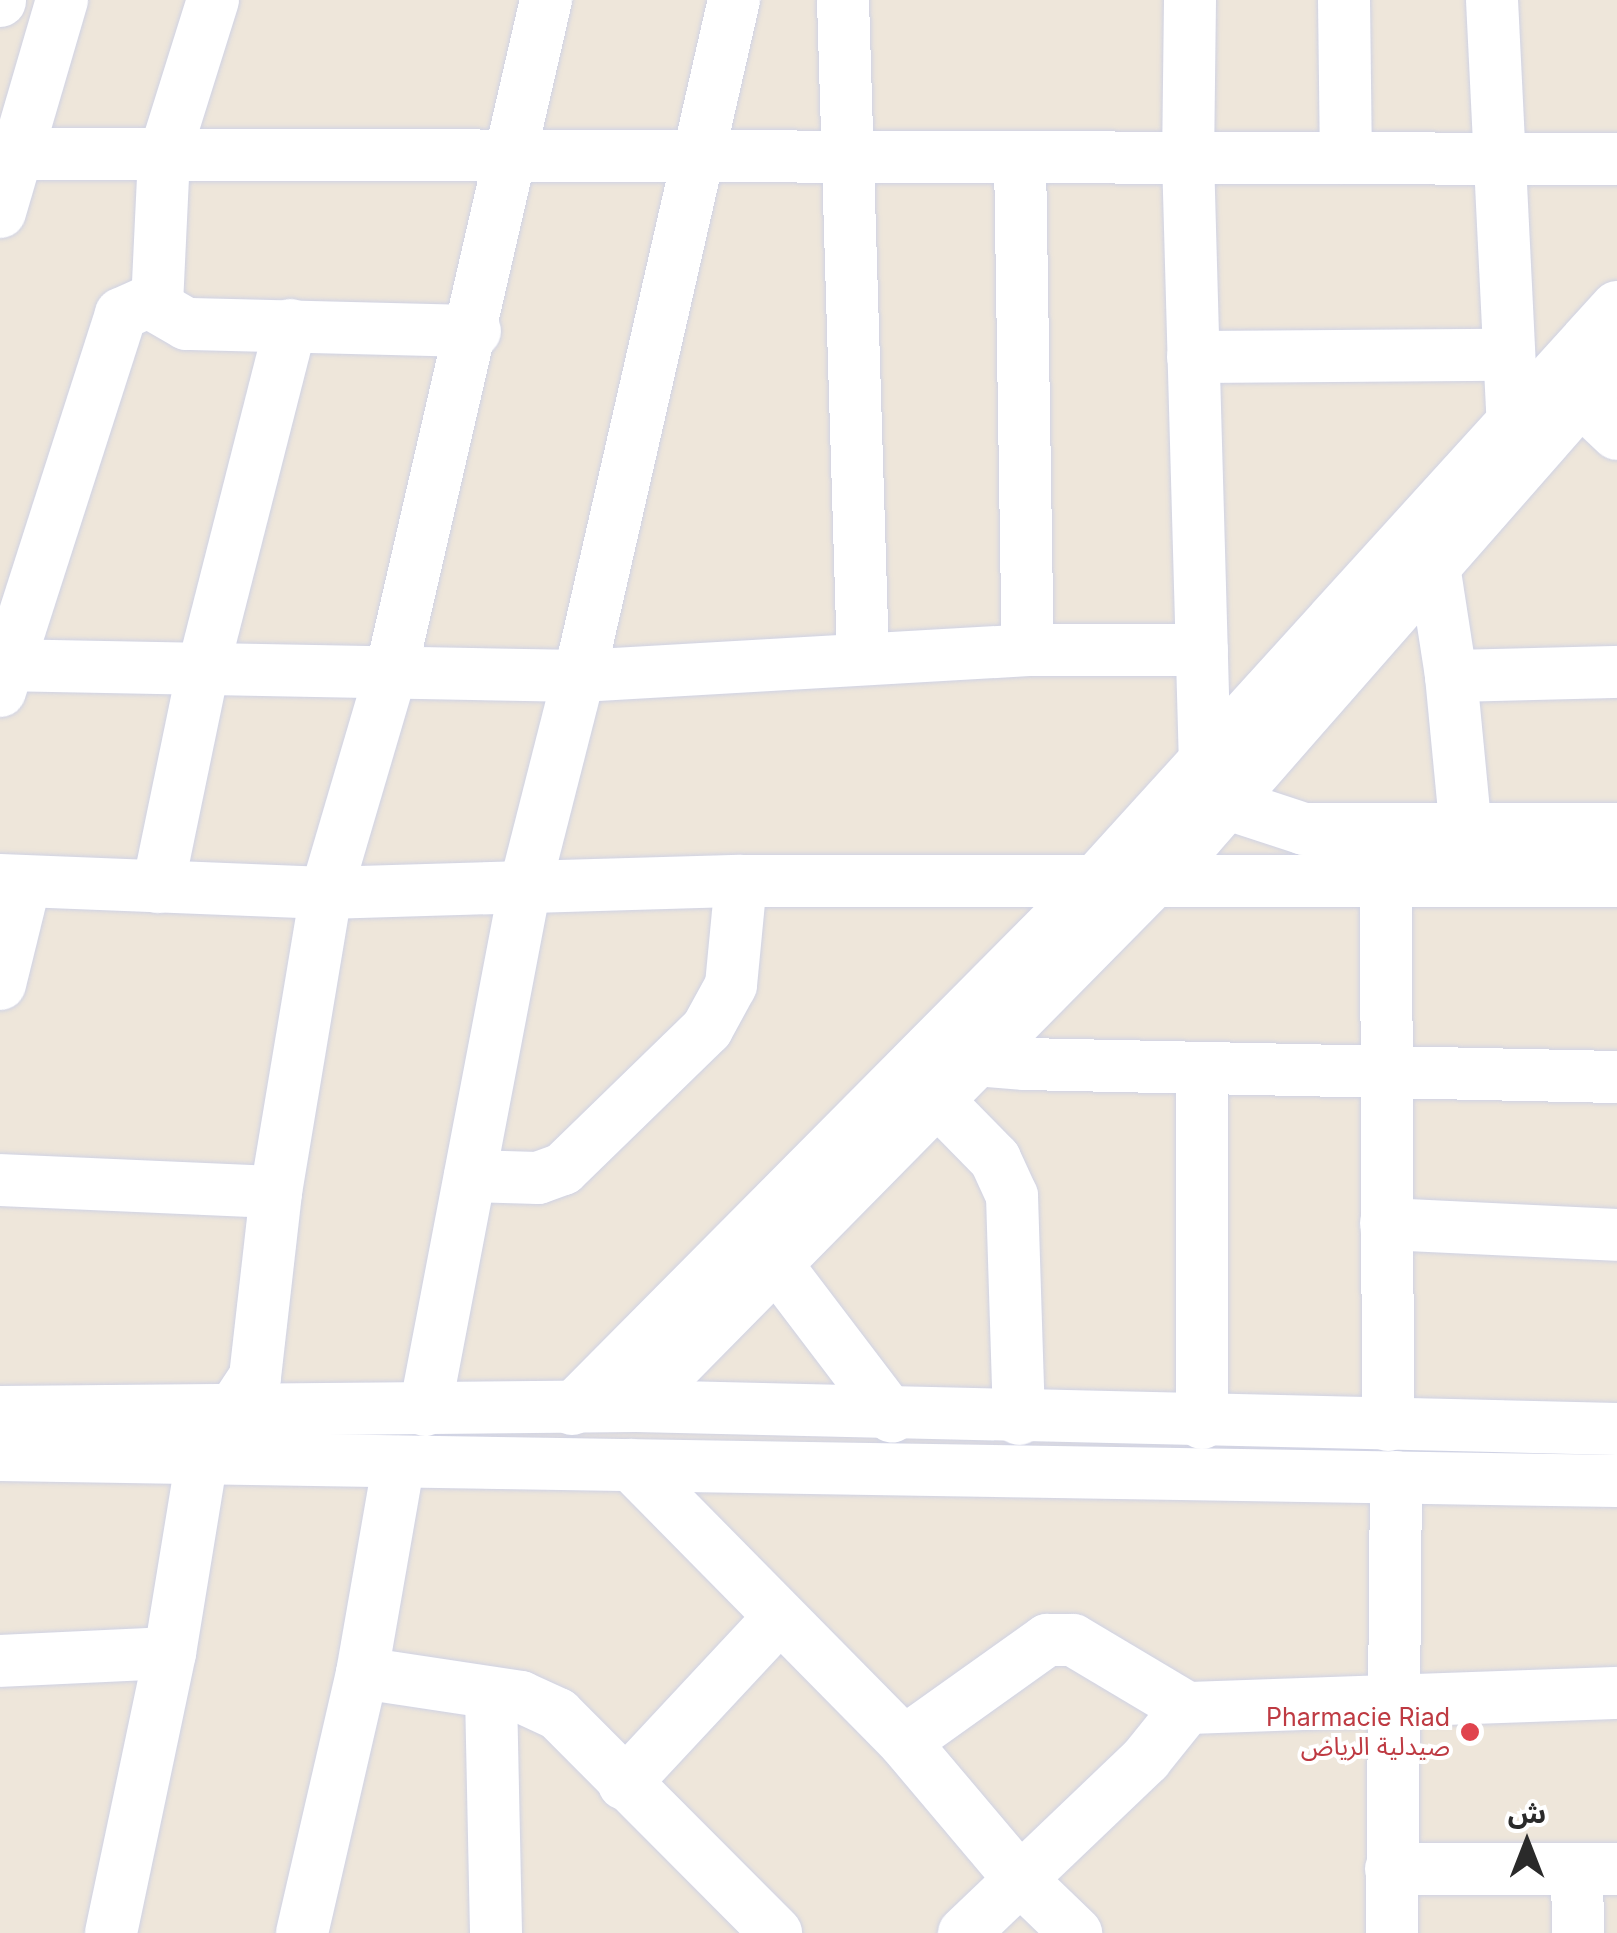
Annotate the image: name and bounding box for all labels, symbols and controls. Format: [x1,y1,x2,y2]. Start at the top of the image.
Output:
place label: Pharmacie Riad صيدلية الرياض [1266,1703,1450,1762]
marker: Pharmacie Riad صيدلية الرياض [1459,1721,1481,1743]
north arrow [1477,1793,1577,1893]
text: ش [1508,1796,1546,1830]

